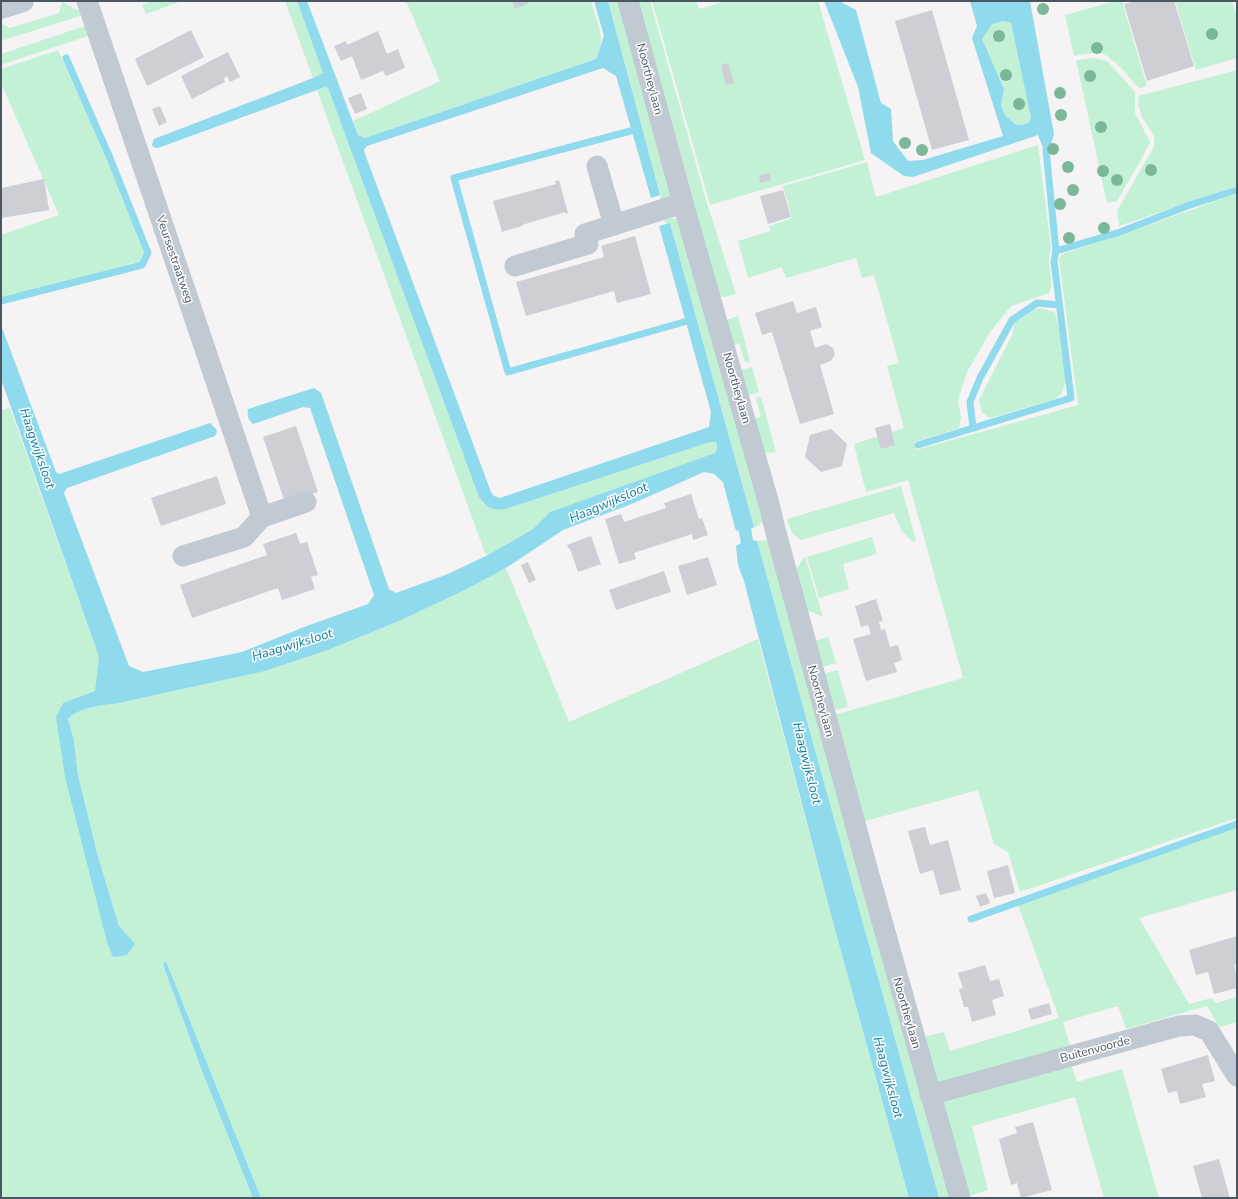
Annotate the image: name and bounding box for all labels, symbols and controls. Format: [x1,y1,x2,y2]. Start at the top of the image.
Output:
street label: Noortheylaan [633,41,667,117]
street label: Veursestraatweg [152,212,197,305]
street label: Noortheylaan [719,351,755,425]
water label: Haagwijksloot [15,406,59,491]
water label: Haagwijksloot [566,478,651,528]
water label: Haagwijksloot [250,624,335,666]
street label: Noortheylaan [804,663,838,739]
water label: Haagwijksloot [788,720,826,806]
street label: Noortheylaan [889,976,925,1050]
street label: Buitenvoorde [1058,1032,1132,1066]
water label: Haagwijksloot [869,1035,908,1120]

